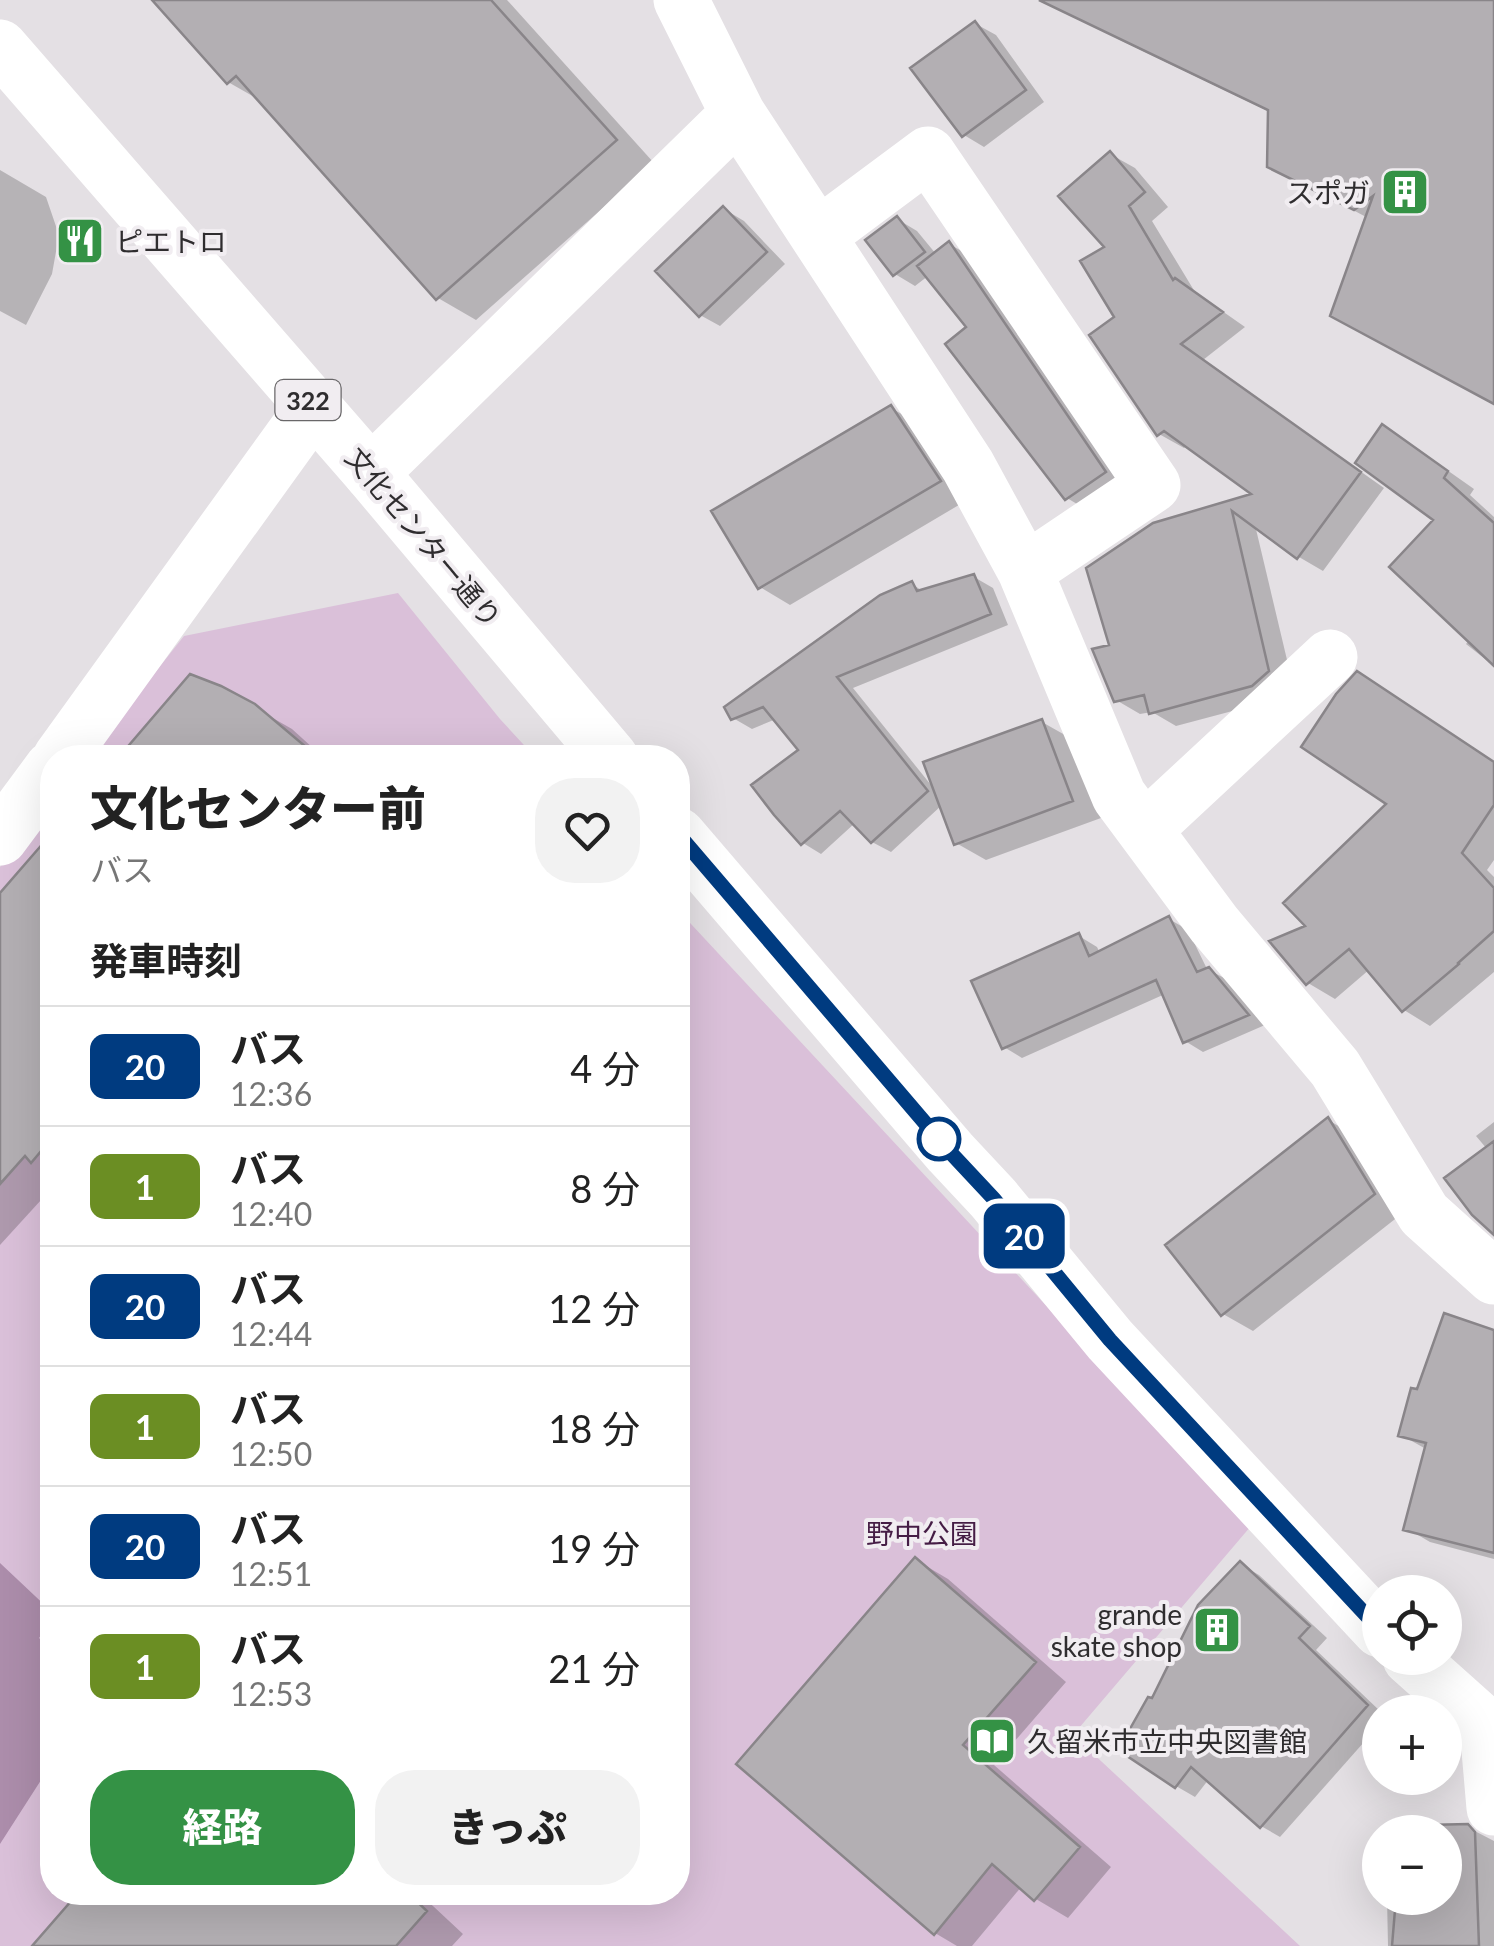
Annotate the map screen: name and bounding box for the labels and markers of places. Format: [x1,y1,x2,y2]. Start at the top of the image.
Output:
building icon: スポガ [1379,166,1431,218]
place label: スポガ [1286,175,1370,209]
restaurant icon: ピエトロ [54,215,106,267]
place label: ピエトロ [115,224,227,258]
unlabelled marker [918,1118,960,1160]
place label: grande skate shop [1051,1597,1182,1663]
building icon: grande skate shop [1191,1604,1243,1656]
library icon: 久留米市立中央図書館 [966,1715,1018,1767]
place label: 久留米市立中央図書館 [1027,1724,1307,1758]

